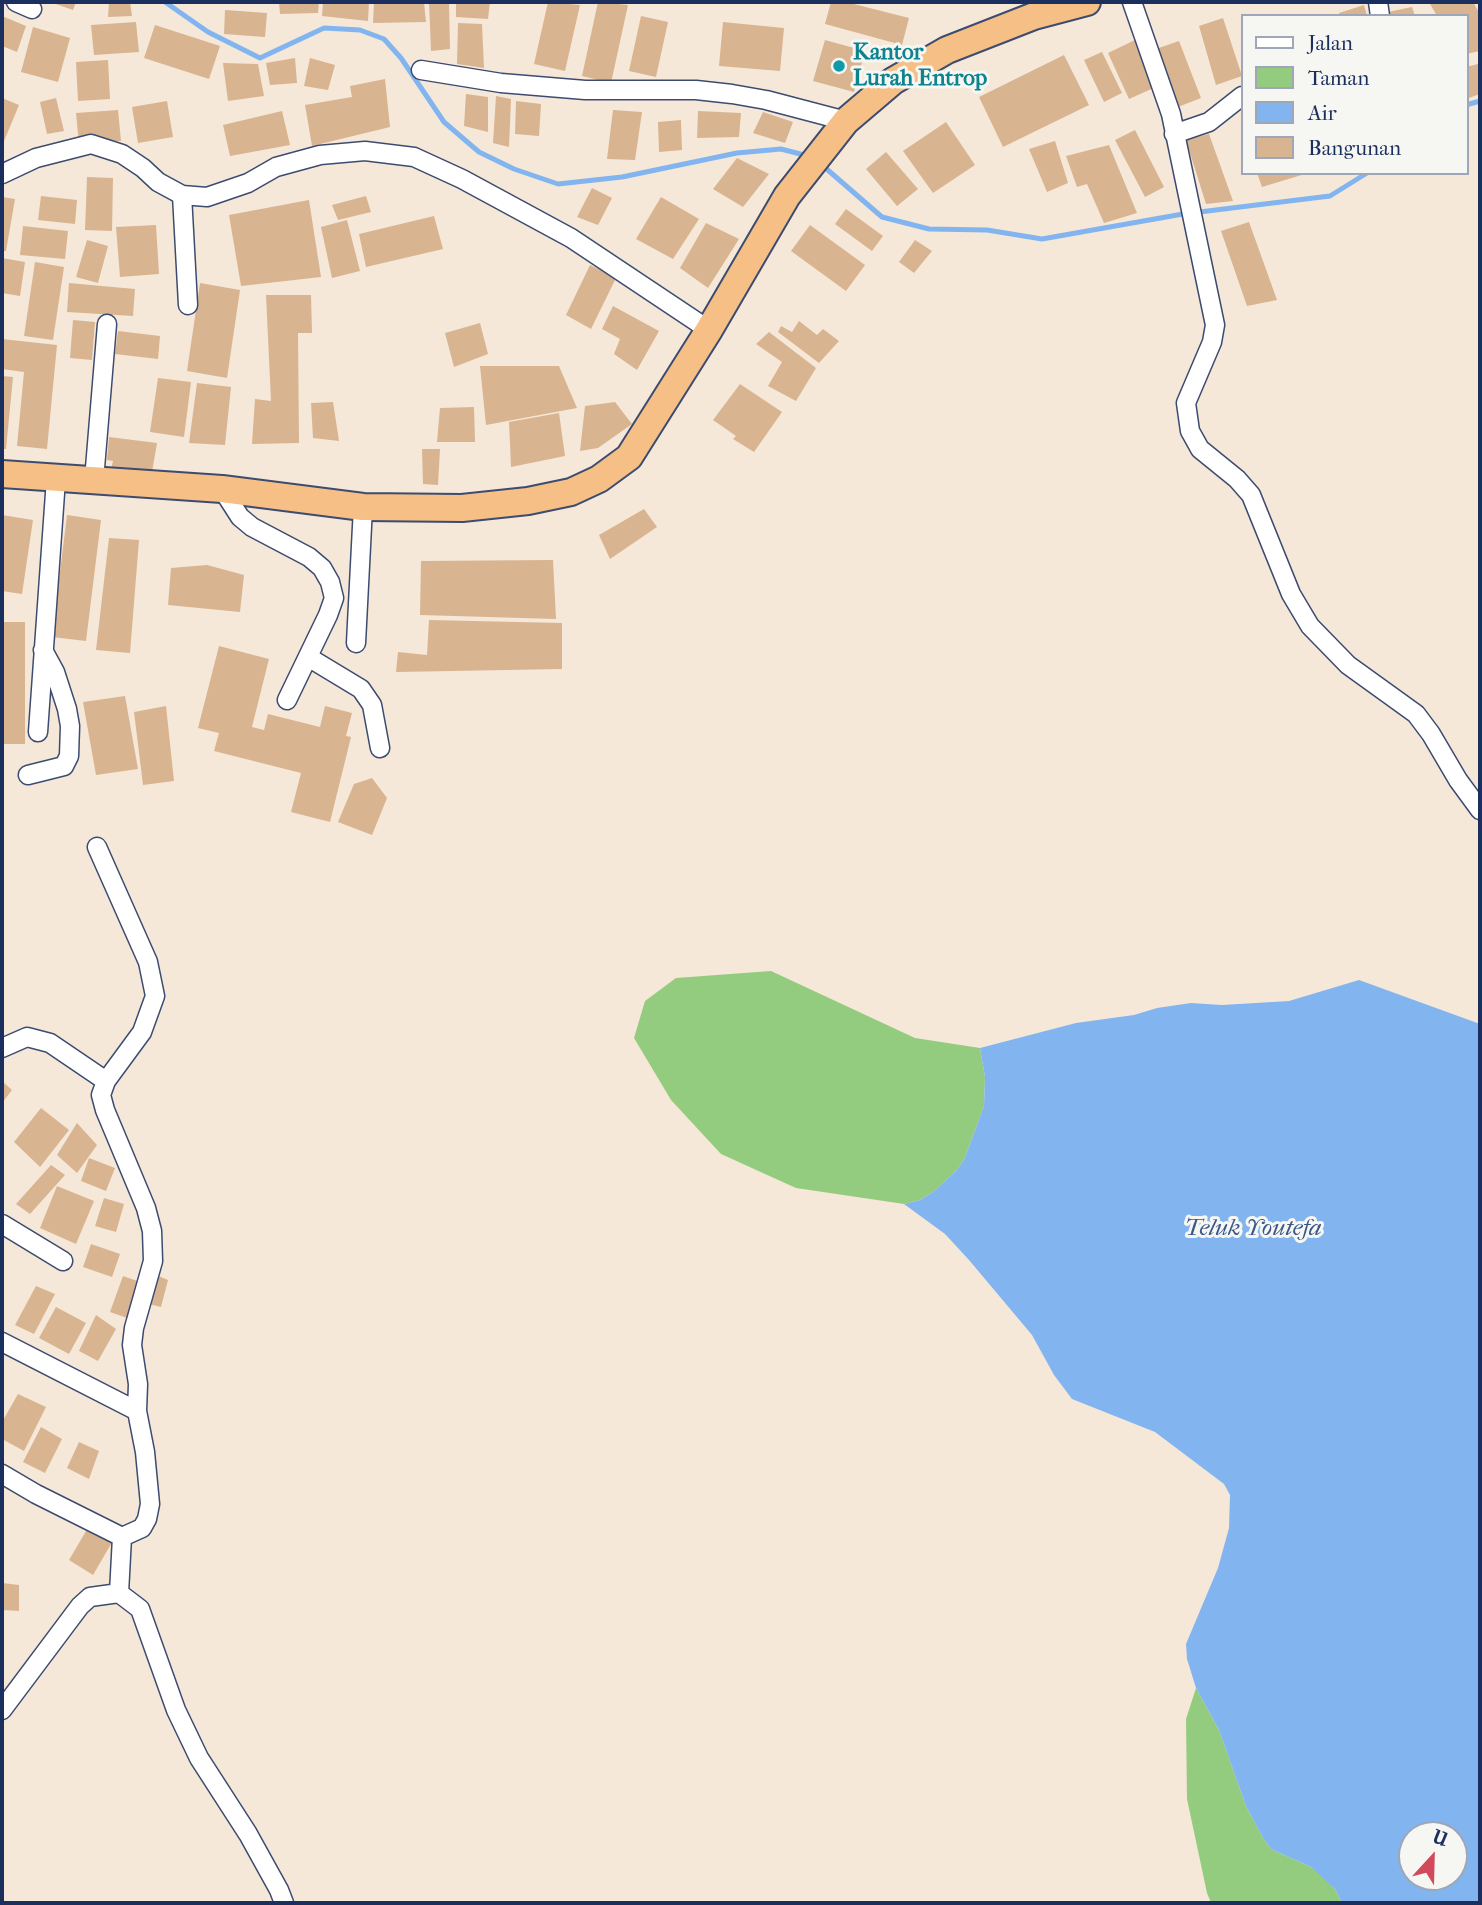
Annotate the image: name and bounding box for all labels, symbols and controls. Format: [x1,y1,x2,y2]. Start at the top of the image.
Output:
legend [1240,14,1468,175]
text: Jalan [1308,31,1353,55]
place label: Kantor Lurah Entrop [853,39,987,93]
marker: Kantor Lurah Entrop [831,58,847,74]
text: Taman [1308,66,1369,90]
text: Air [1308,101,1337,125]
text: Bangunan [1308,136,1401,160]
water label: Teluk Youtefa [1184,1215,1322,1243]
north arrow [1398,1821,1468,1891]
text: U [1429,1825,1451,1851]

